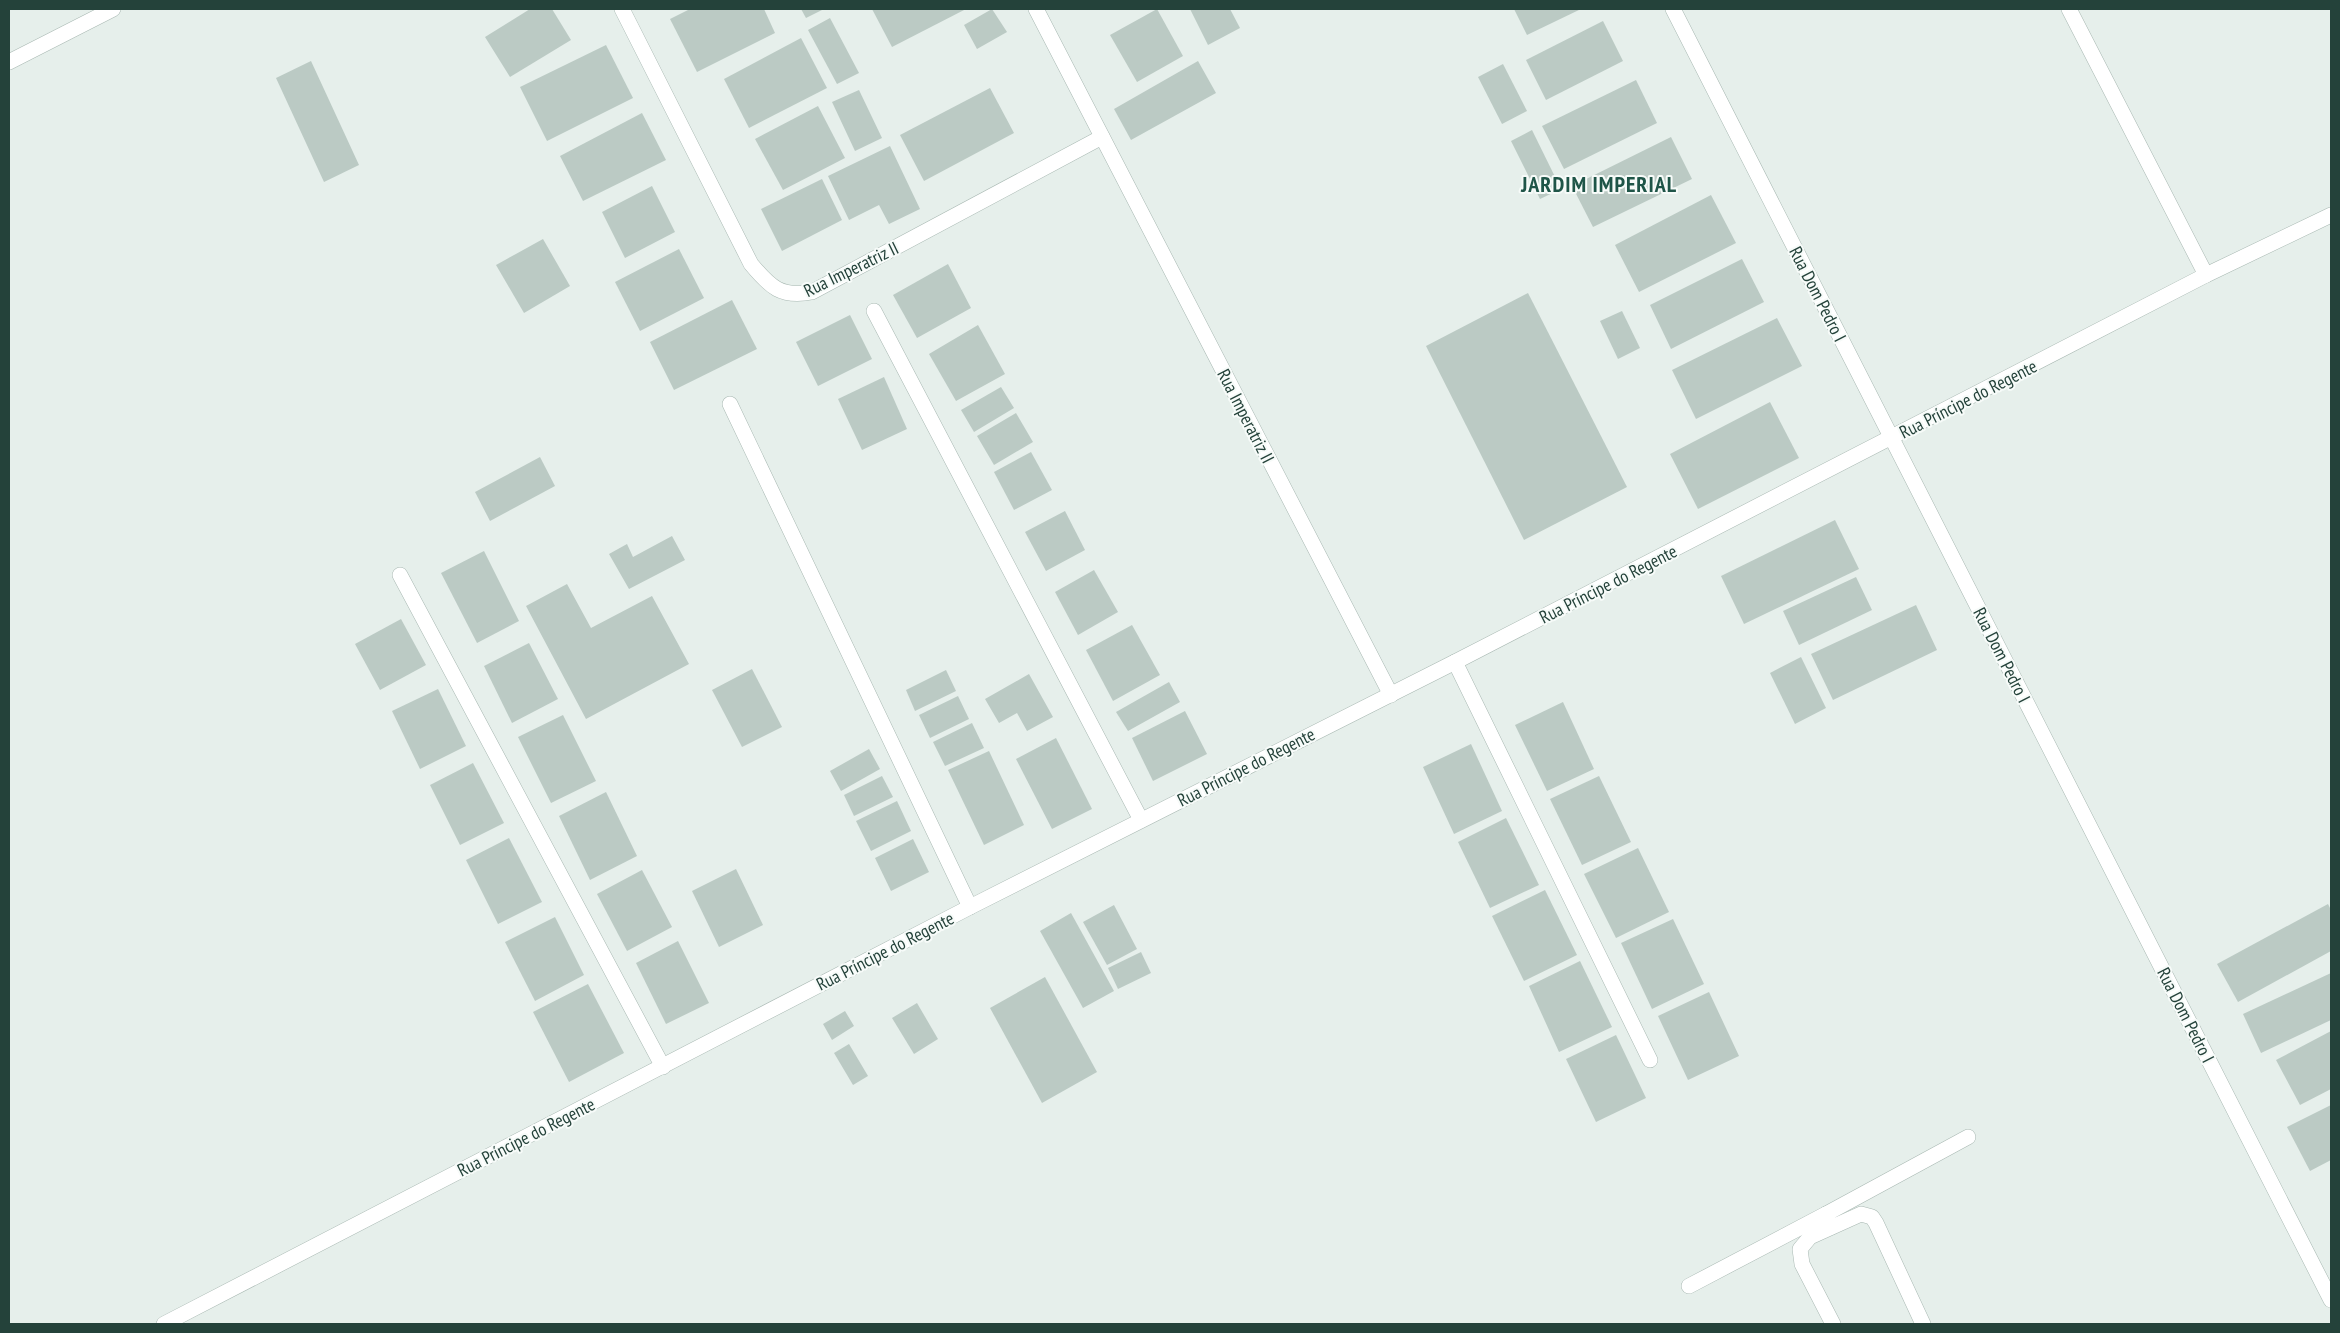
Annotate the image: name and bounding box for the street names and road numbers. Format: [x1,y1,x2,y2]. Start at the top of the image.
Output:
street label: Rua Imperatriz II [800,236,902,302]
street label: Rua Dom Pedro I [1784,243,1852,345]
street label: Rua Príncipe do Regente [1895,354,2041,444]
street label: Rua Imperatriz II [1212,365,1280,467]
street label: Rua Príncipe do Regente [1535,539,1681,629]
street label: Rua Dom Pedro I [1968,604,2036,706]
street label: Rua Príncipe do Regente [1173,722,1319,812]
street label: Rua Príncipe do Regente [812,906,958,996]
street label: Rua Dom Pedro I [2152,964,2220,1066]
street label: Rua Príncipe do Regente [453,1092,599,1182]

